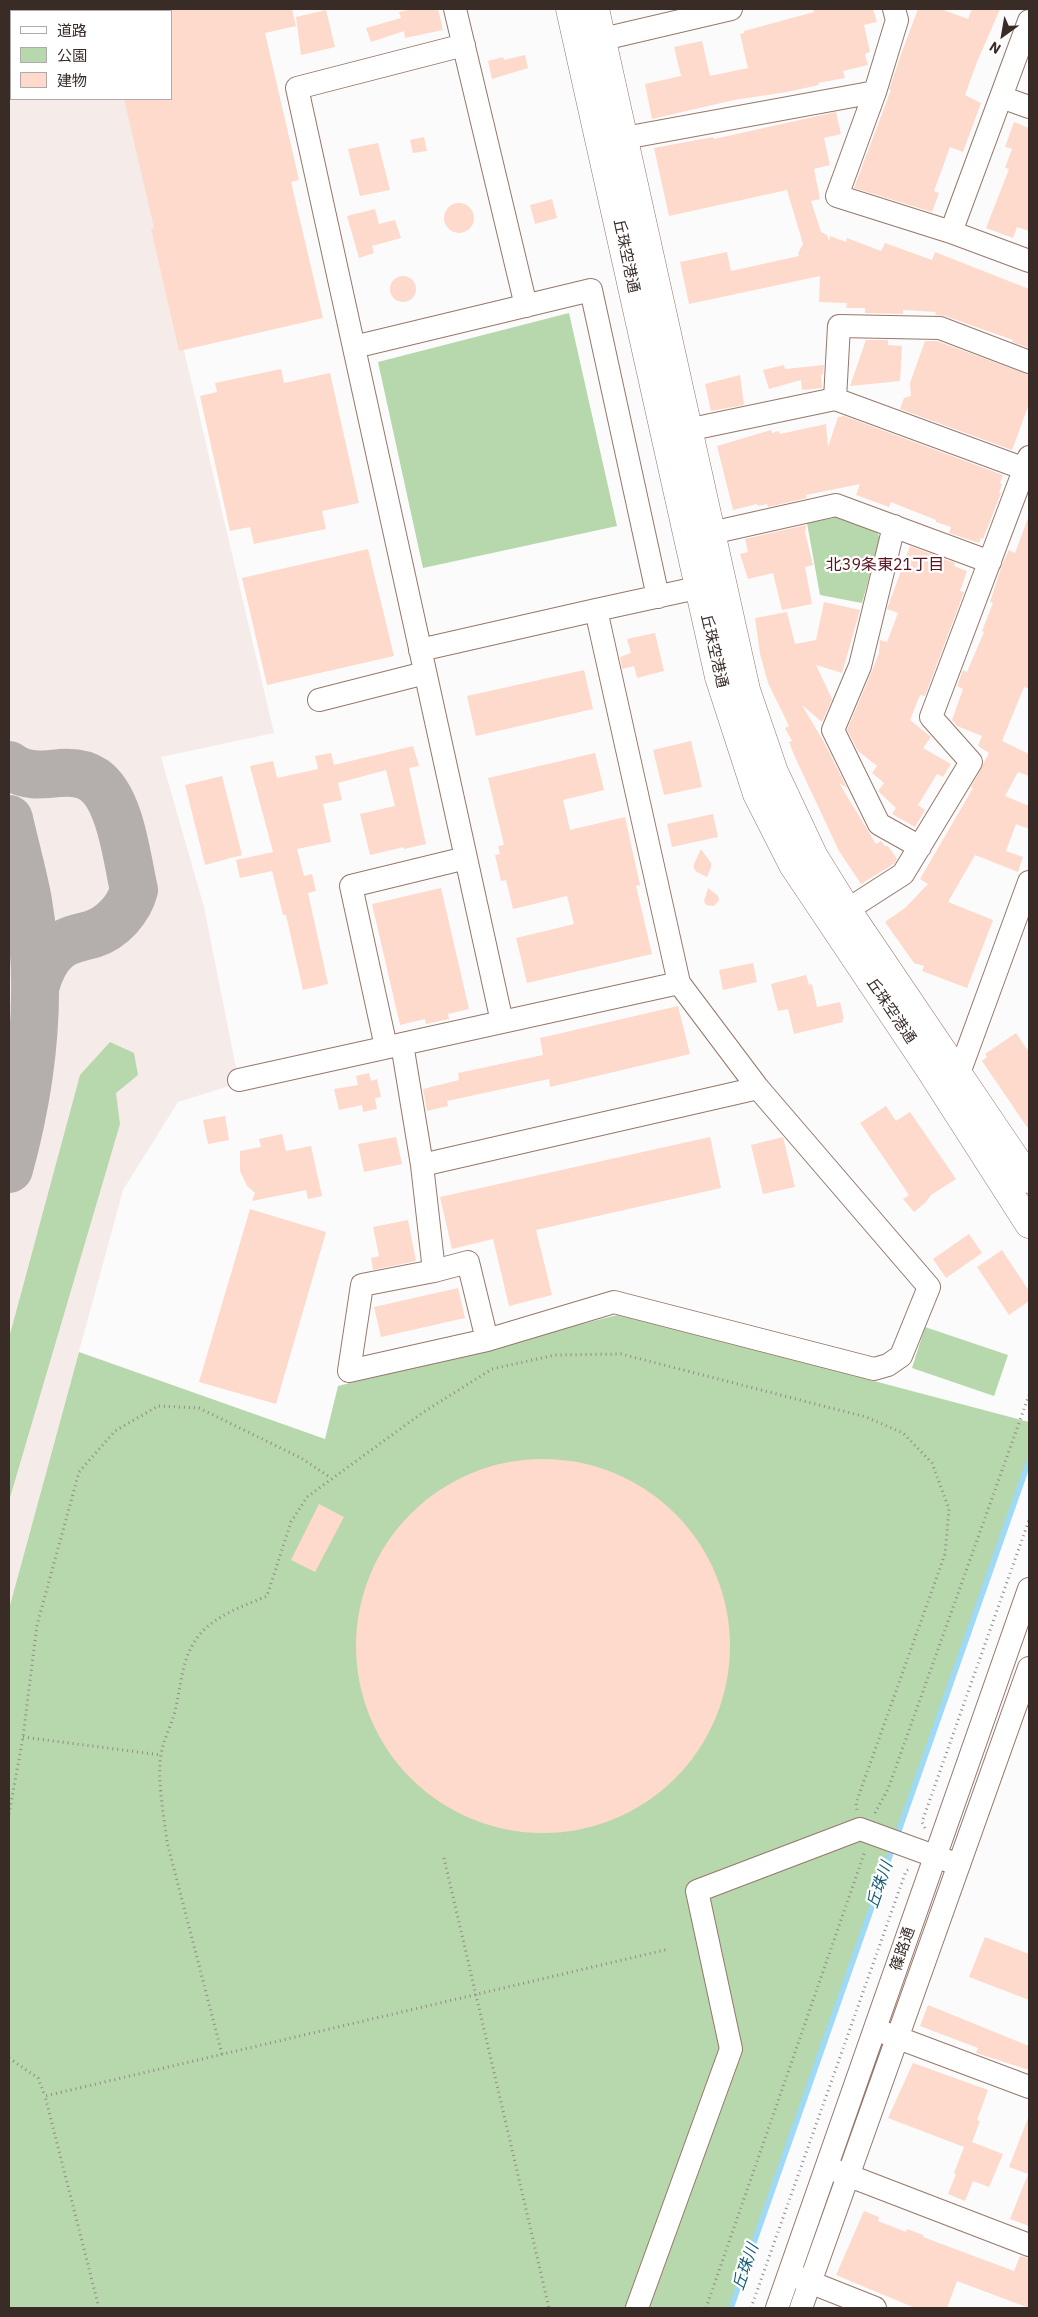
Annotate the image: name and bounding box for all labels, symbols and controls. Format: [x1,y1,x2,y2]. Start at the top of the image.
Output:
legend [10,10,172,100]
north arrow [978,10,1028,60]
text: 道路 [57,21,87,40]
text: N [986,37,1004,58]
text: 公園 [57,46,87,65]
text: 建物 [57,71,87,90]
street label: 丘珠空港通 [609,217,643,295]
district label: 北39条東21丁目 [826,555,944,575]
street label: 丘珠空港通 [697,612,731,690]
street label: 丘珠空港通 [863,975,919,1047]
water label: 丘珠川 [863,1859,897,1911]
street label: 篠路通 [887,1925,919,1973]
water label: 丘珠川 [729,2241,763,2293]

